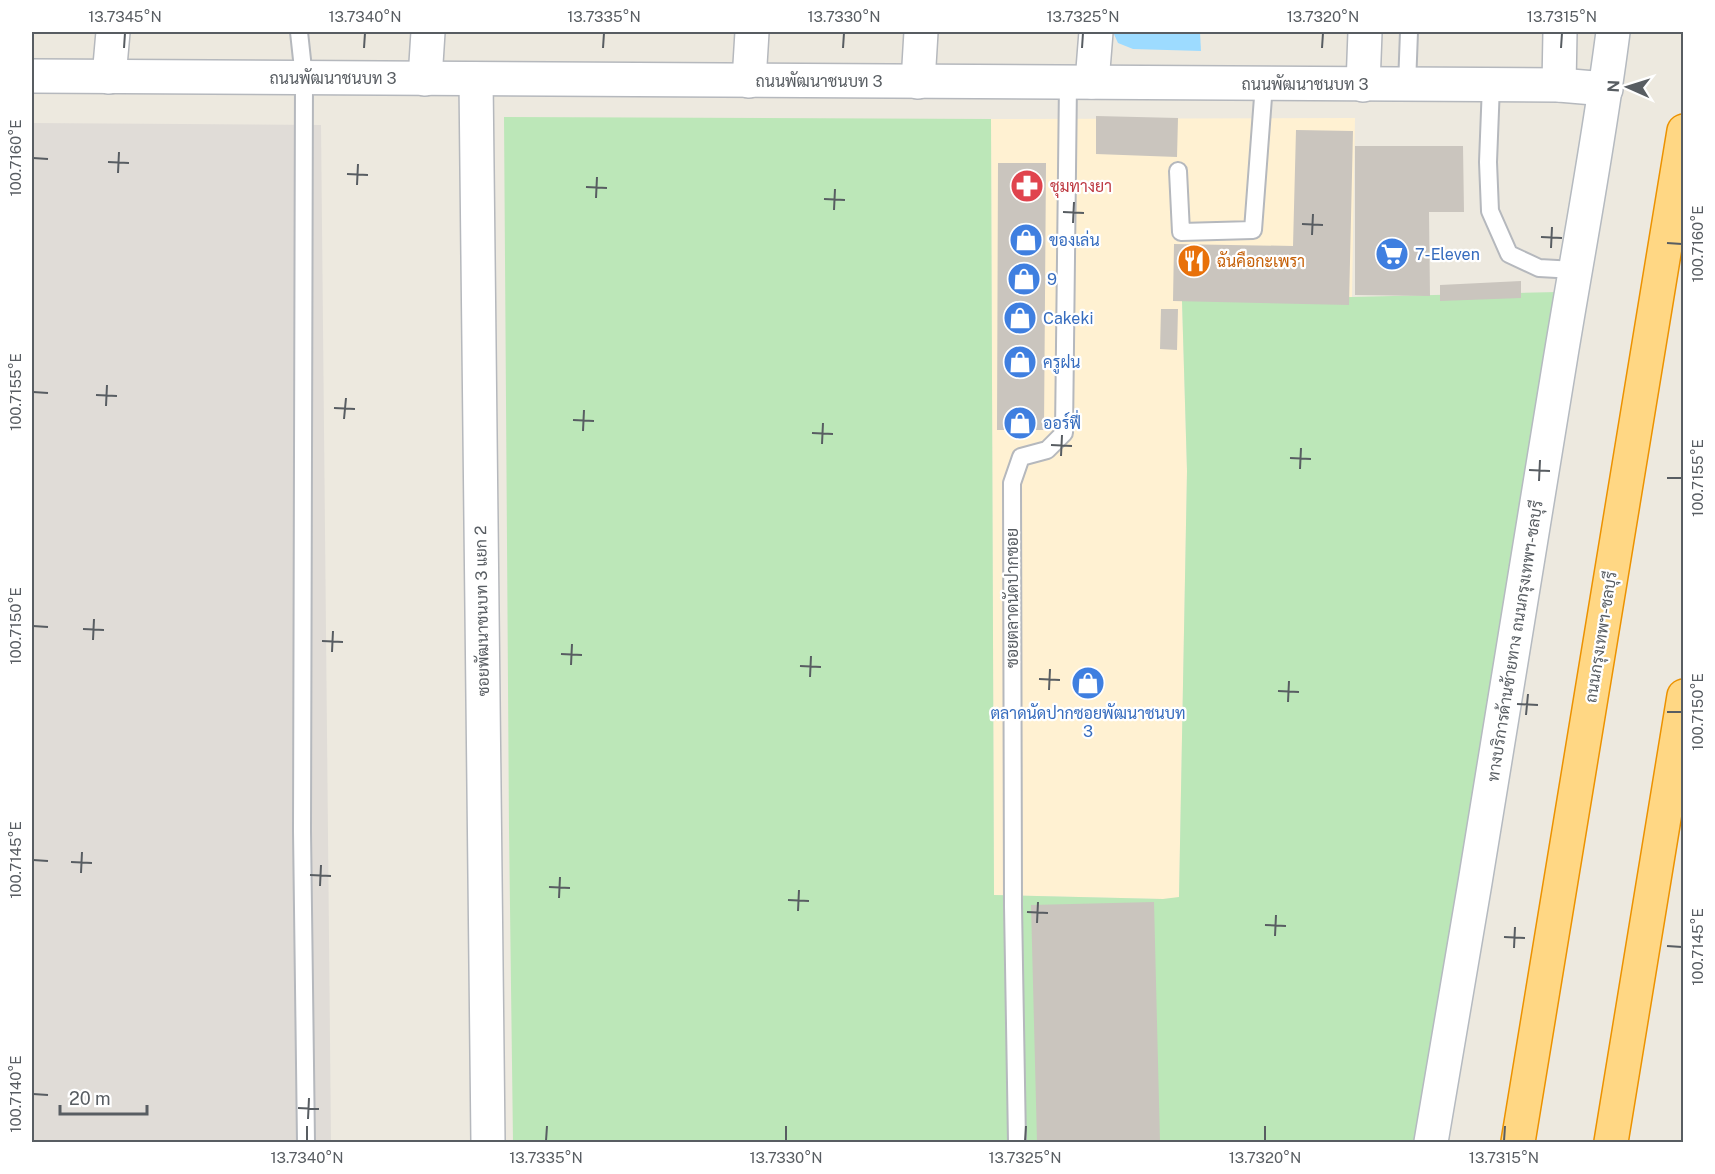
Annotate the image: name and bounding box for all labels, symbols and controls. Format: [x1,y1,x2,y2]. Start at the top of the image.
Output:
text: 13.7345°N [88,8,162,25]
text: 13.7340°N [328,8,402,25]
text: 13.7335°N [567,8,641,25]
text: 13.7330°N [807,8,881,25]
text: 13.7325°N [1046,8,1120,25]
text: 13.7320°N [1287,8,1359,25]
text: 13.7315°N [1527,8,1597,25]
north arrow [1598,57,1658,117]
street label: ถนนพัฒนาชนบท 3 [269,68,397,88]
street label: ถนนพัฒนาชนบท 3 [755,71,883,91]
street label: ถนนพัฒนาชนบท 3 [1241,74,1369,94]
text: N [1604,79,1623,93]
text: 100.7160°E [7,119,24,197]
pharmacy icon: ชุมทางยา [1009,168,1045,204]
place label: ชุมทางยา [1050,177,1112,198]
text: 100.7160°E [1689,205,1706,283]
shop icon: ของเล่น [1008,222,1044,258]
place label: ของเล่น [1049,230,1100,250]
supermarket icon: 7-Eleven [1374,236,1410,272]
restaurant icon: ฉันคือกะเพรา [1176,243,1212,279]
place label: 7-Eleven [1415,245,1480,264]
place label: ฉันคือกะเพรา [1217,251,1305,271]
shop icon: 9 [1006,261,1042,297]
place label: 9 [1047,270,1057,289]
shop icon: Cakeki [1002,300,1038,336]
place label: Cakeki [1043,309,1093,328]
shop icon: ครูฝน [1002,344,1038,380]
text: 100.7155°E [7,353,24,431]
place label: ครูฝน [1043,353,1081,374]
shop icon: ออร์ฟี่ [1002,405,1038,441]
place label: ออร์ฟี่ [1043,409,1081,433]
text: 100.7155°E [1689,439,1706,517]
street label: ทางบริการด้านซ้ายทาง ถนนกรุงเทพฯ-ชลบุรี [1481,498,1549,783]
street label: ซอยพัฒนาชนบท 3 แยก 2 [470,525,493,697]
street label: ซอยตลาดนัดปากซอย [1002,528,1022,668]
street label: ถนนกรุงเทพฯ-ชลบุรี [1579,569,1623,704]
text: 100.7150°E [7,587,24,665]
shop icon: ตลาดนัดปากซอยพัฒนาชนบท 3 [1070,665,1106,701]
text: 100.7150°E [1689,673,1706,751]
place label: ตลาดนัดปากซอยพัฒนาชนบท 3 [990,703,1186,741]
text: 100.7145°E [7,821,24,899]
text: 100.7145°E [1689,908,1706,986]
text: 100.7140°E [7,1055,24,1133]
scale bar [60,1078,147,1116]
text: 20 m [69,1088,111,1109]
text: 13.7340°N [270,1149,344,1166]
text: 13.7335°N [509,1149,583,1166]
text: 13.7330°N [749,1149,823,1166]
text: 13.7325°N [988,1149,1062,1166]
text: 13.7320°N [1229,1149,1301,1166]
text: 13.7315°N [1469,1149,1539,1166]

